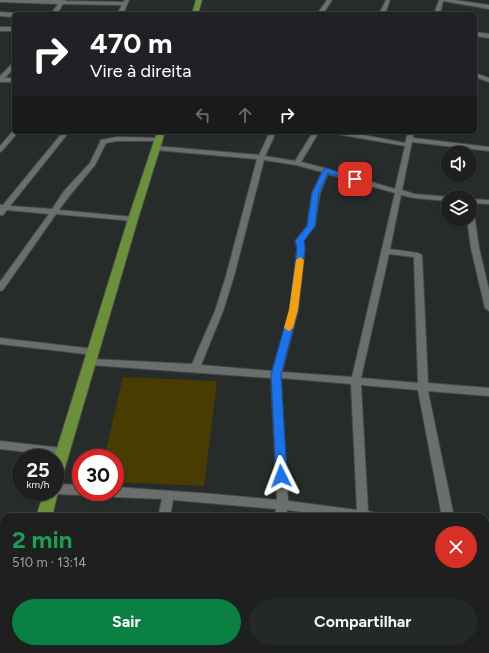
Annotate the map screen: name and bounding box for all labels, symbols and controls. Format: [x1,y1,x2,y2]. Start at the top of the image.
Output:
text: 470 m [90,26,173,60]
icon: right [24,28,76,80]
text: Vire à direita [90,60,191,82]
icon: left [192,104,214,126]
icon: ahead [234,104,256,126]
icon: right [276,104,298,126]
map controls [441,146,477,226]
button: sound [441,146,477,182]
pin [338,162,372,196]
icon: arrive [344,168,366,190]
button: layers [441,190,477,226]
speed limit sign: 30 [72,449,124,501]
position arrow [260,455,302,497]
text: 25 [26,458,50,482]
text: km/h [27,478,49,491]
text: 2 min [12,525,72,554]
button: close [435,526,477,568]
text: 510 m · 13:14 [12,555,86,570]
button: Sair [12,599,241,645]
button: Compartilhar [249,599,477,645]

